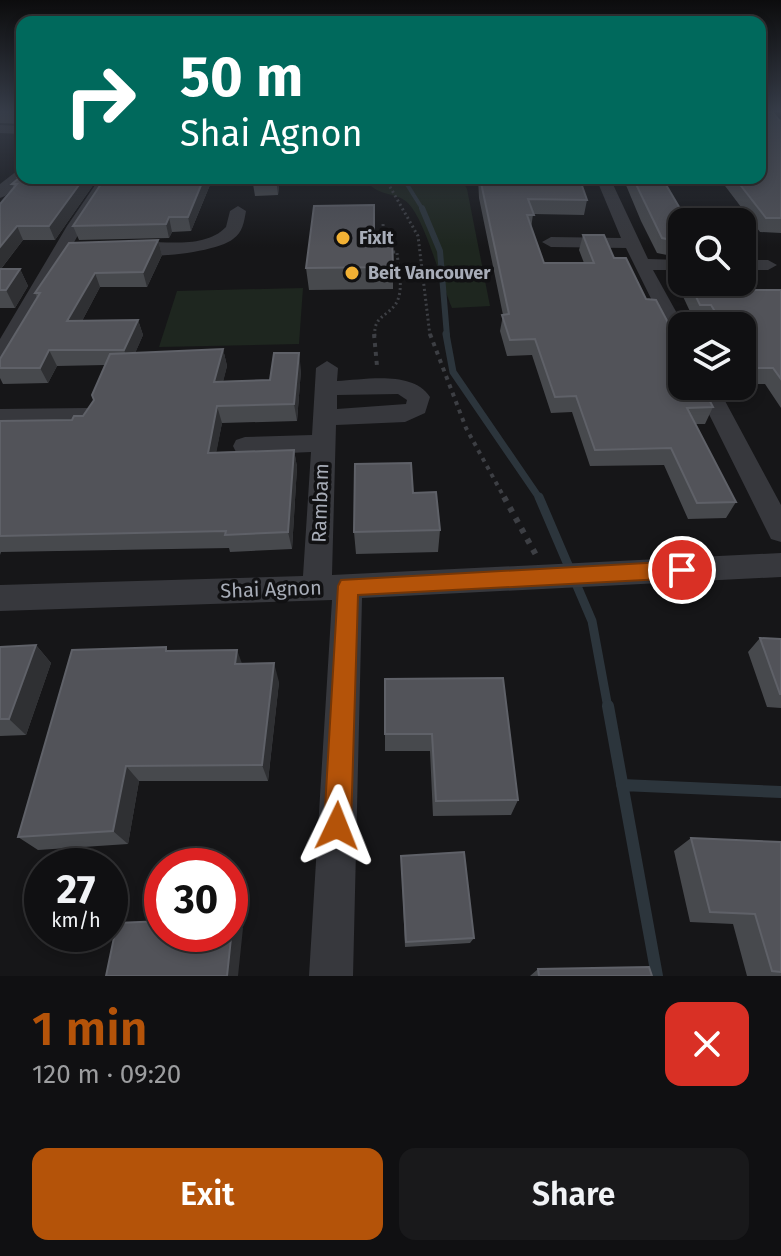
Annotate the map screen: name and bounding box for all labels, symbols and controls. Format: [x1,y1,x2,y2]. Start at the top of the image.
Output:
text: 50 m [180,44,303,111]
icon: right [48,48,152,152]
text: Shai Agnon [180,112,363,156]
map controls [668,208,756,400]
button: search [668,208,756,296]
place label: FixIt [359,227,395,249]
marker: FixIt [334,229,352,247]
place label: Beit Vancouver [368,262,491,284]
marker: Beit Vancouver [343,264,361,282]
button: layers [668,312,756,400]
street label: Rambam [307,463,333,543]
pin [648,536,716,604]
icon: arrive [660,548,704,592]
street label: Shai Agnon [220,575,322,603]
position arrow [295,784,379,868]
speed limit sign: 30 [144,848,248,952]
text: 27 [57,866,96,914]
text: km/h [51,908,101,932]
text: 1 min [32,1000,148,1058]
button: close [665,1002,749,1086]
text: 120 m · 09:20 [32,1059,181,1090]
button: Exit [32,1148,383,1240]
button: Share [399,1148,749,1240]

